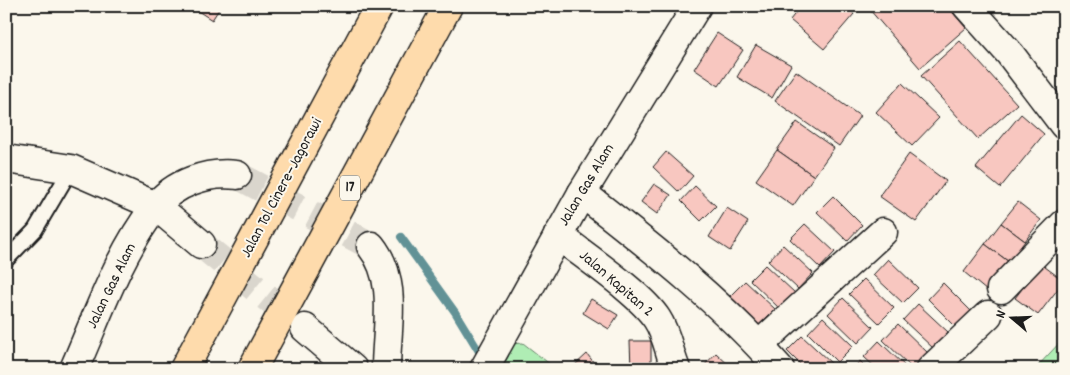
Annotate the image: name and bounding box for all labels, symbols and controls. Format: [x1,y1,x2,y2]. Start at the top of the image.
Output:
street label: Jalan Tol Cinere–Jagorawi [235,114,329,262]
street label: Jalan Gas Alam [553,139,621,231]
road number: 17 [340,176,360,200]
street label: Jalan Gas Alam [81,239,143,333]
street label: Jalan Kapitan 2 [574,245,658,323]
north arrow [988,292,1038,342]
text: N [991,308,1012,321]

